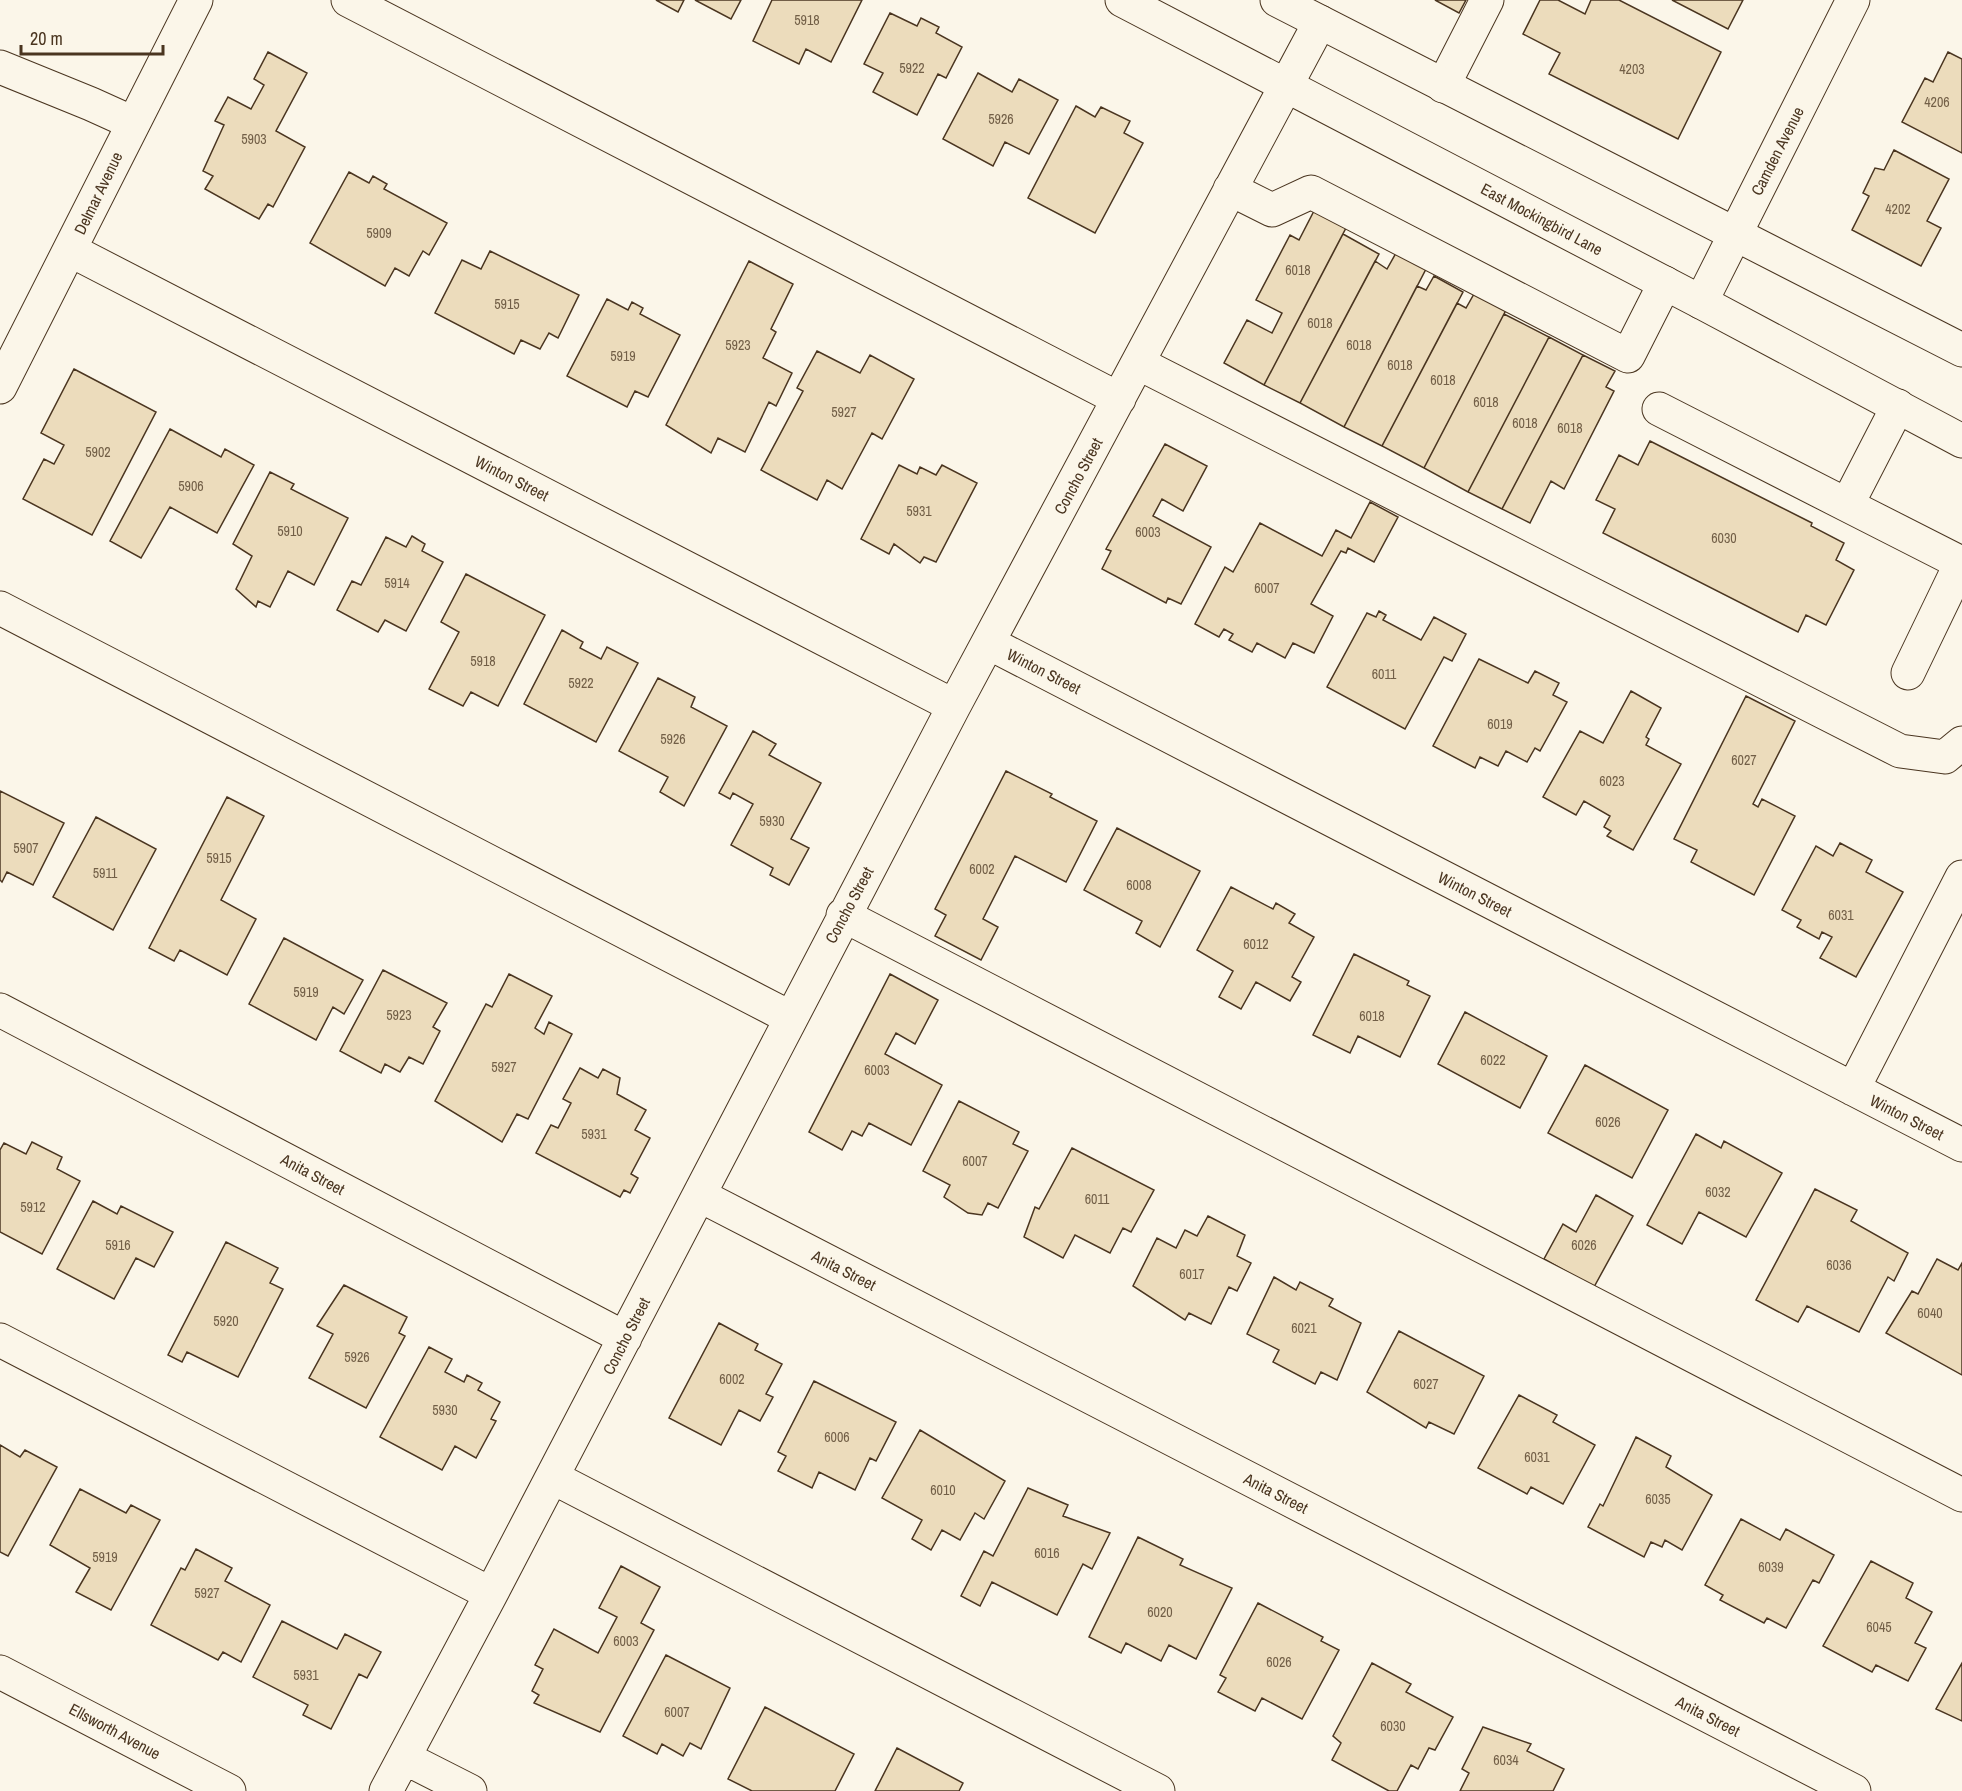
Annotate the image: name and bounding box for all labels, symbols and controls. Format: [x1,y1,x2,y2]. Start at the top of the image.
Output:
house number: 5918 [794,11,820,29]
scale bar [21,18,164,56]
text: 20 m [30,26,63,51]
house number: 5922 [899,59,925,77]
house number: 4203 [1619,60,1645,78]
house number: 4206 [1924,93,1950,111]
street label: Camden Avenue [1745,103,1809,199]
house number: 5926 [988,110,1014,128]
house number: 5903 [241,130,267,148]
street label: Delmar Avenue [68,148,128,238]
street label: East Mockingbird Lane [1477,178,1607,260]
house number: 4202 [1885,200,1911,218]
house number: 5909 [366,224,392,242]
house number: 6018 [1285,261,1311,279]
house number: 5915 [494,295,520,313]
house number: 6018 [1307,314,1333,332]
house number: 5923 [725,336,751,354]
house number: 6018 [1346,336,1372,354]
house number: 5919 [610,347,636,365]
house number: 6018 [1387,356,1413,374]
house number: 6018 [1430,371,1456,389]
house number: 6018 [1473,393,1499,411]
house number: 5927 [831,403,857,421]
house number: 6018 [1512,414,1538,432]
house number: 6018 [1557,419,1583,437]
street label: Concho Street [1049,433,1108,518]
house number: 5902 [85,443,111,461]
street label: Winton Street [471,450,553,506]
house number: 5906 [178,477,204,495]
house number: 5931 [906,502,932,520]
house number: 5910 [277,522,303,540]
house number: 6003 [1135,523,1161,541]
house number: 6030 [1711,529,1737,547]
house number: 5914 [384,574,410,592]
house number: 6007 [1254,579,1280,597]
street label: Winton Street [1003,643,1085,699]
house number: 5918 [470,652,496,670]
house number: 6011 [1372,665,1397,683]
house number: 5922 [568,674,594,692]
house number: 6019 [1487,715,1513,733]
house number: 5926 [660,730,686,748]
house number: 6027 [1731,751,1757,769]
house number: 6023 [1599,772,1625,790]
house number: 5930 [759,812,785,830]
house number: 5907 [13,839,39,857]
house number: 5915 [206,849,232,867]
house number: 6002 [969,860,995,878]
street label: Concho Street [820,862,879,947]
house number: 5911 [93,864,118,882]
street label: Winton Street [1434,866,1516,922]
house number: 6008 [1126,876,1152,894]
house number: 6031 [1828,906,1854,924]
house number: 6012 [1243,935,1269,953]
house number: 5919 [293,983,319,1001]
house number: 5923 [386,1006,412,1024]
house number: 6018 [1359,1007,1385,1025]
house number: 6022 [1480,1051,1506,1069]
house number: 5927 [491,1058,517,1076]
house number: 6003 [864,1061,890,1079]
street label: Winton Street [1866,1089,1948,1145]
house number: 6026 [1595,1113,1621,1131]
house number: 5931 [581,1125,607,1143]
street label: Anita Street [276,1148,349,1200]
house number: 6007 [962,1152,988,1170]
house number: 6032 [1705,1183,1731,1201]
house number: 6011 [1085,1190,1110,1208]
house number: 5912 [20,1198,46,1216]
house number: 5916 [105,1236,131,1254]
house number: 6026 [1571,1236,1597,1254]
street label: Anita Street [807,1244,880,1296]
house number: 6036 [1826,1256,1852,1274]
house number: 6017 [1179,1265,1205,1283]
street label: Concho Street [597,1293,655,1378]
house number: 6040 [1917,1304,1943,1322]
house number: 5920 [213,1312,239,1330]
house number: 6021 [1291,1319,1317,1337]
house number: 5926 [344,1348,370,1366]
house number: 6002 [719,1370,745,1388]
house number: 6027 [1413,1375,1439,1393]
house number: 5930 [432,1401,458,1419]
house number: 6006 [824,1428,850,1446]
house number: 6031 [1524,1448,1550,1466]
street label: Anita Street [1239,1467,1312,1519]
house number: 6010 [930,1481,956,1499]
house number: 6035 [1645,1490,1671,1508]
house number: 6016 [1034,1544,1060,1562]
house number: 5919 [92,1548,118,1566]
house number: 6039 [1758,1558,1784,1576]
house number: 5927 [194,1584,220,1602]
house number: 6020 [1147,1603,1173,1621]
house number: 6045 [1866,1618,1892,1636]
house number: 6003 [613,1632,639,1650]
house number: 6026 [1266,1653,1292,1671]
house number: 5931 [293,1666,319,1684]
street label: Anita Street [1671,1690,1744,1742]
street label: Ellsworth Avenue [66,1698,164,1764]
house number: 6007 [664,1703,690,1721]
house number: 6030 [1380,1717,1406,1735]
house number: 6034 [1493,1751,1519,1769]

